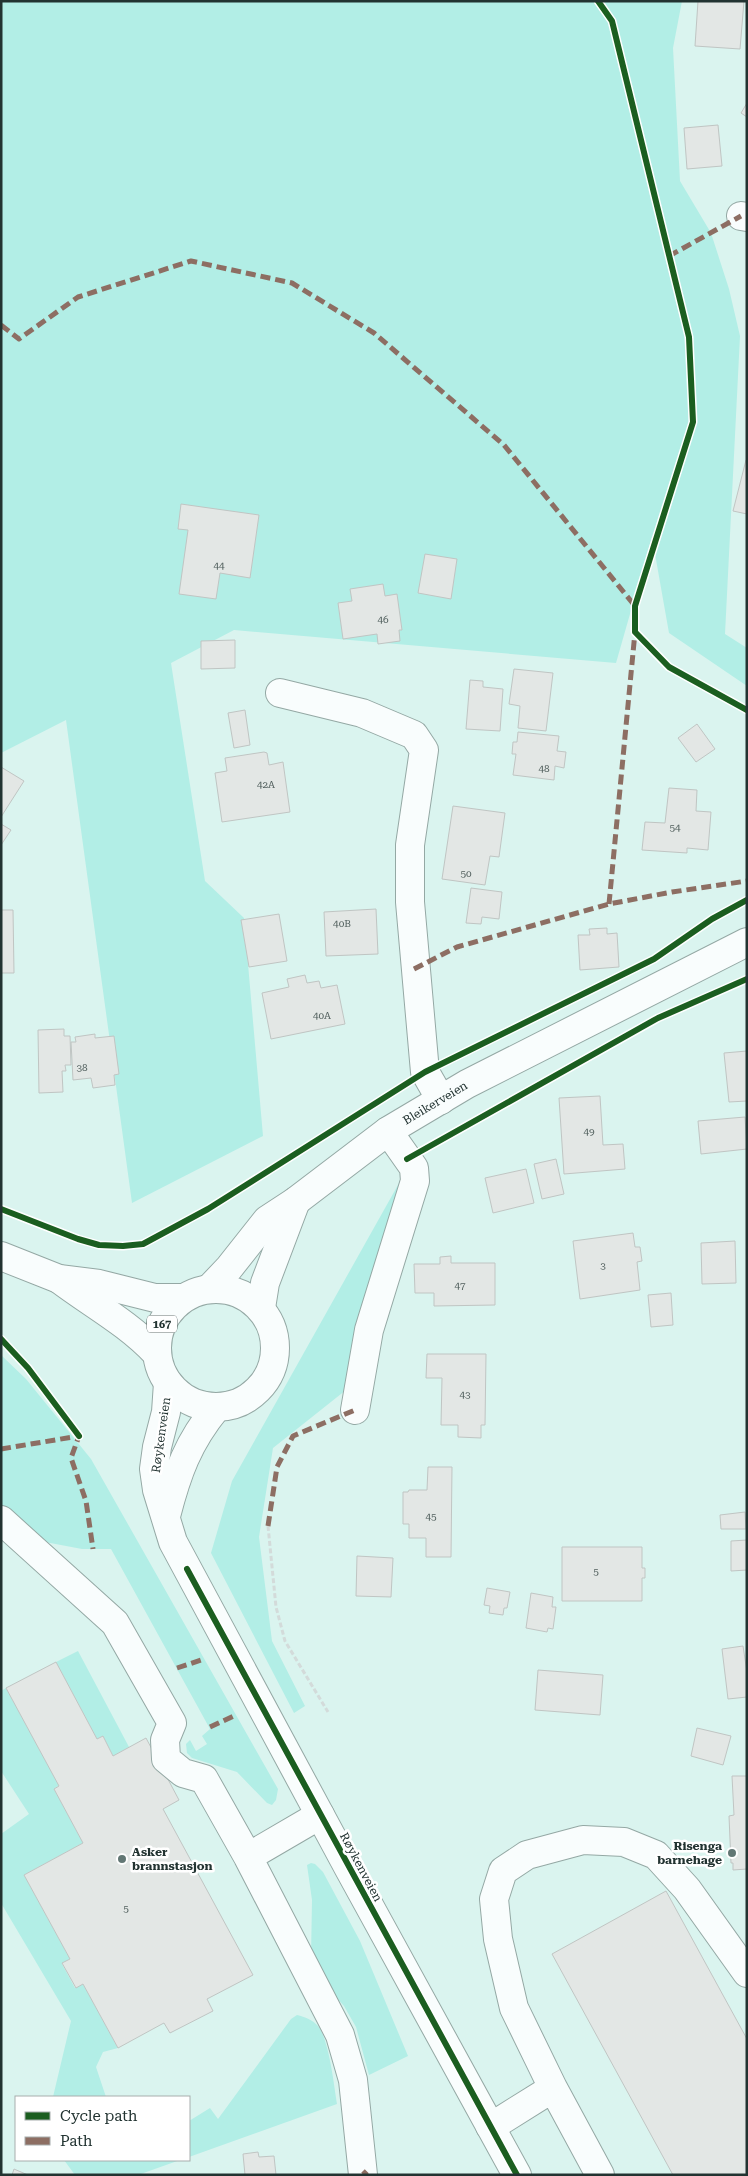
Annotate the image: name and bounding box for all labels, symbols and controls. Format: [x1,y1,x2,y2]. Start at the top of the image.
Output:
house number: 44 [213,560,225,571]
house number: 46 [377,614,389,625]
house number: 48 [538,763,550,774]
house number: 42A [257,779,275,790]
house number: 54 [669,822,681,833]
house number: 50 [460,868,472,879]
house number: 40B [333,918,351,929]
house number: 40A [313,1010,331,1021]
house number: 38 [76,1062,88,1073]
street label: Bleikerveien [400,1078,470,1128]
house number: 49 [583,1126,595,1137]
house number: 3 [600,1260,606,1271]
house number: 47 [454,1280,466,1291]
road number: 167 [147,1316,177,1332]
house number: 43 [459,1389,471,1400]
street label: Røykenveien [149,1396,173,1474]
house number: 45 [425,1511,437,1522]
house number: 5 [593,1566,599,1577]
street label: Røykenveien [337,1830,385,1904]
place label: Risenga barnehage [657,1839,722,1867]
place label: Asker brannstasjon [132,1845,212,1873]
marker: Risenga barnehage [726,1847,738,1859]
marker: Asker brannstasjon [116,1853,128,1865]
house number: 5 [123,1903,129,1914]
legend [15,2096,190,2161]
text: Cycle path [60,2107,138,2125]
text: Path [60,2132,93,2150]

